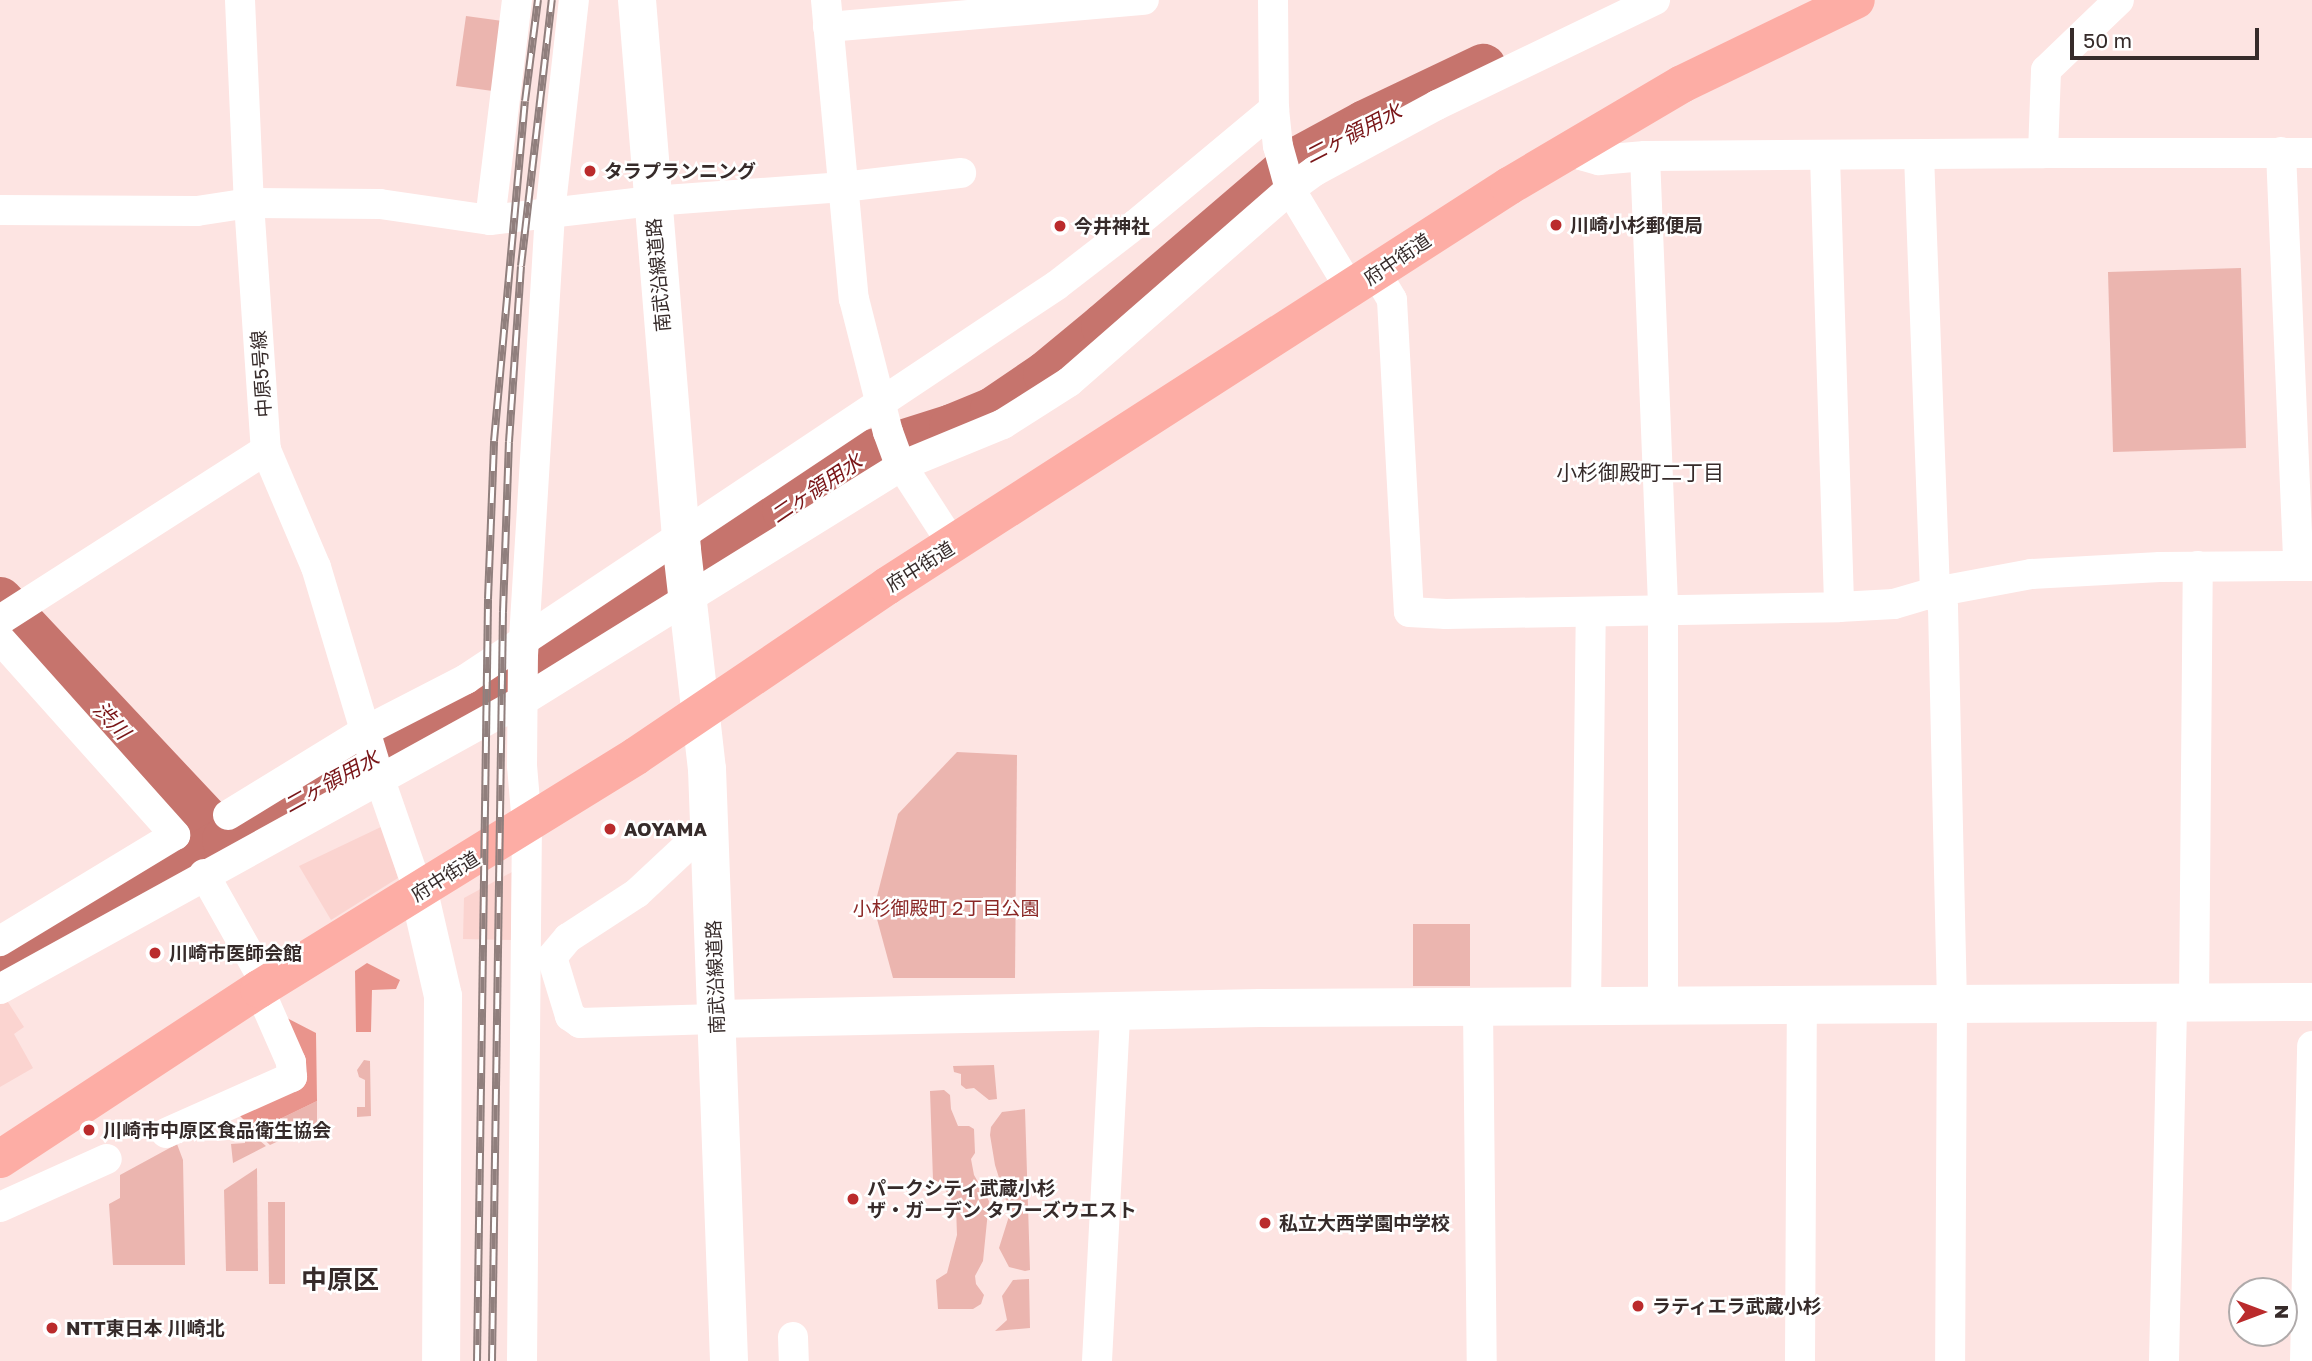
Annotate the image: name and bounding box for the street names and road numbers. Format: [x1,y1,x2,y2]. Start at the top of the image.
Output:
street label: 南武沿線道路 [642,217,674,333]
street label: 府中街道 [1359,228,1435,290]
street label: 中原5号線 [247,330,275,418]
street label: 府中街道 [882,536,958,596]
street label: 府中街道 [407,846,483,906]
street label: 南武沿線道路 [702,920,728,1034]

